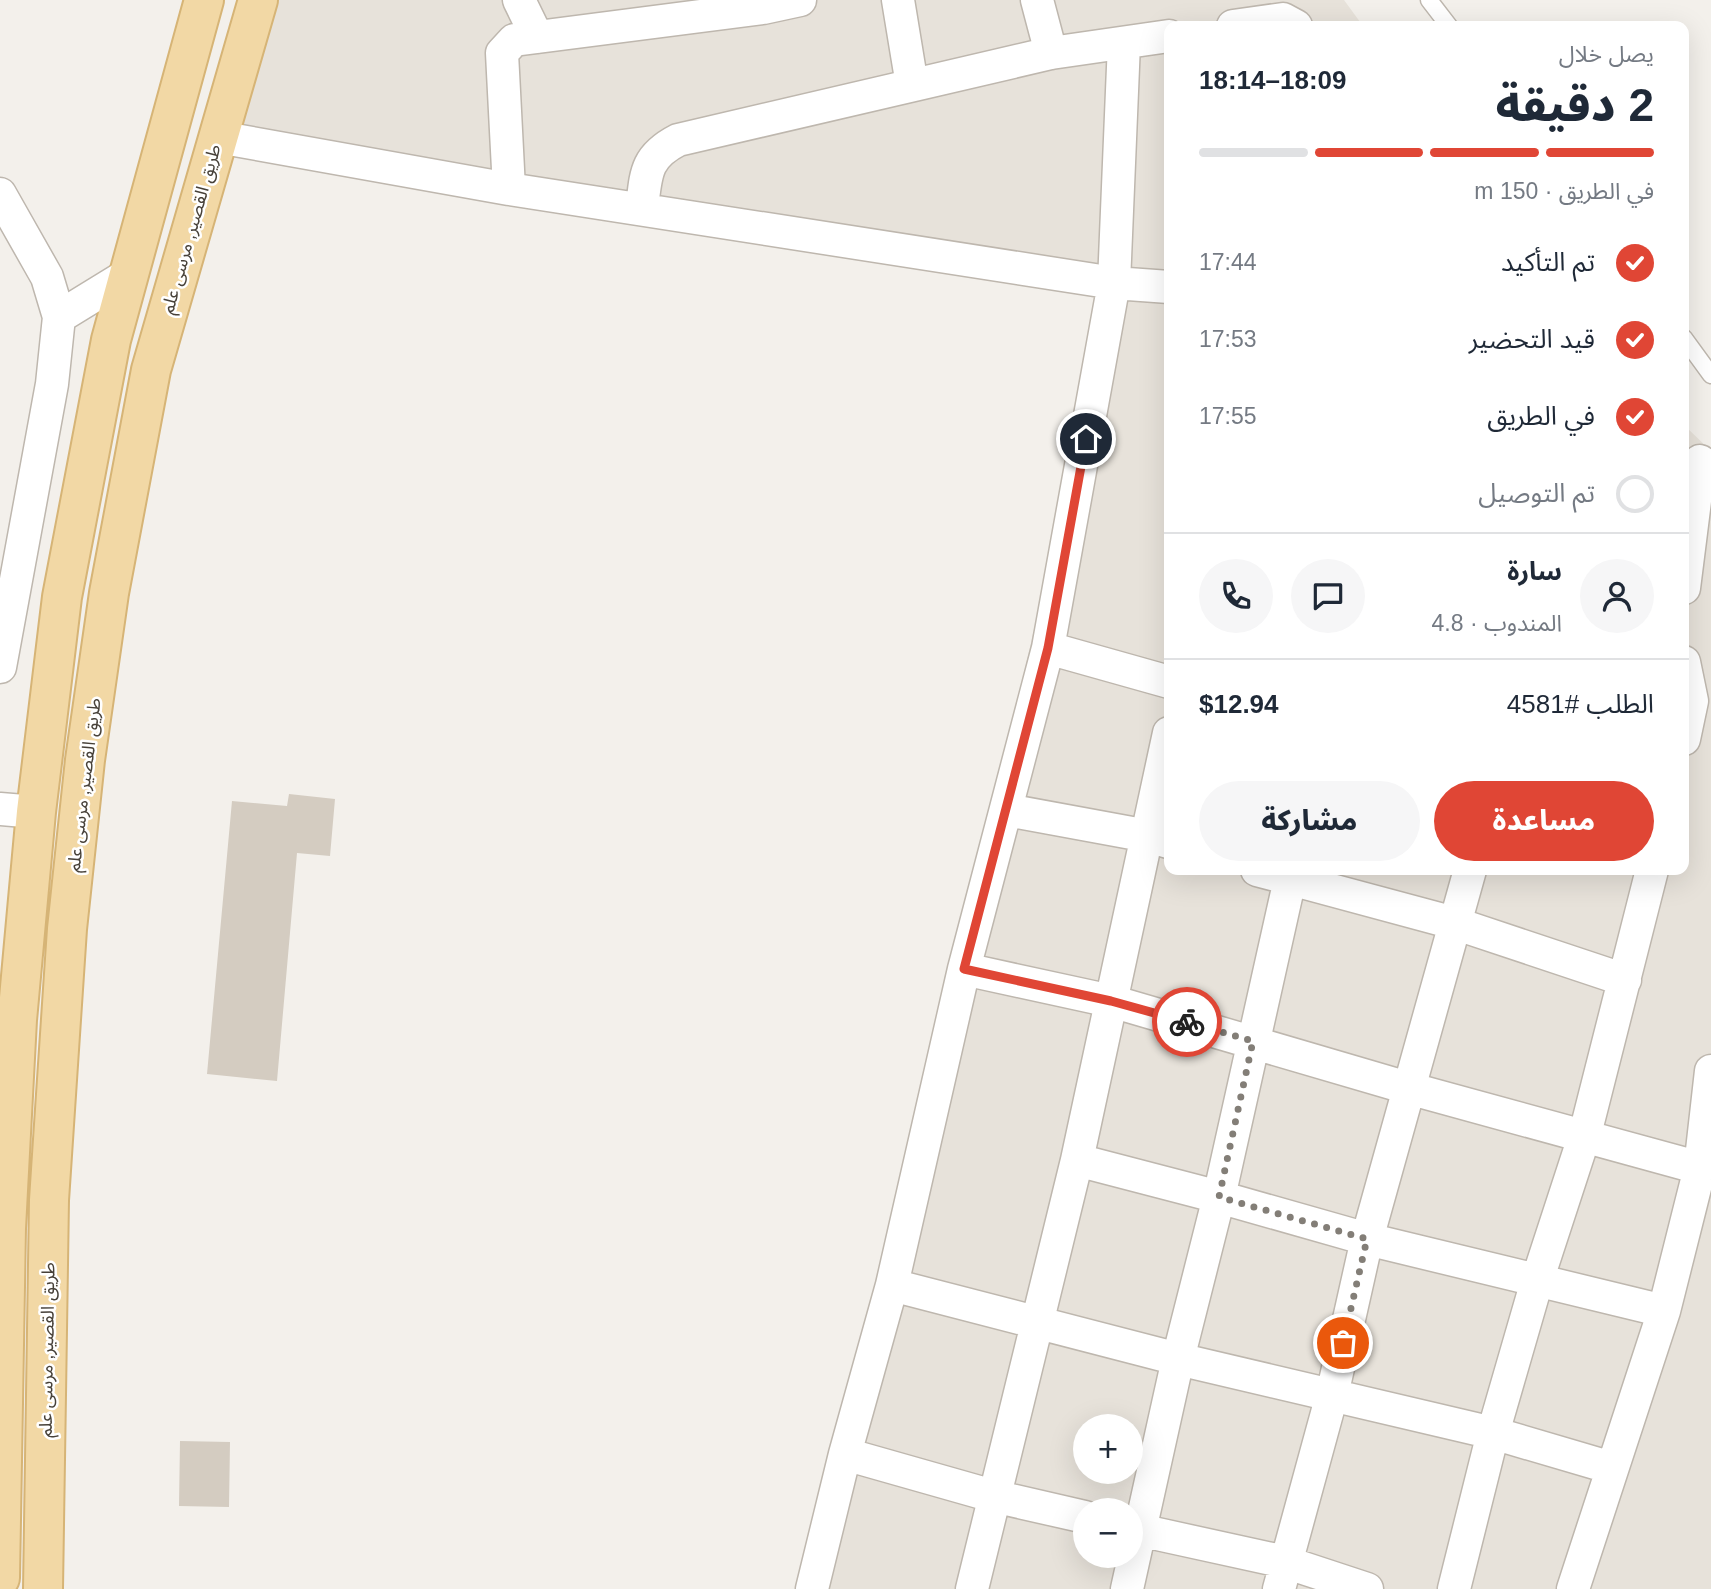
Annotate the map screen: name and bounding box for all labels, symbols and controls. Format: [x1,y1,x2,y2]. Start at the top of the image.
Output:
text: يصل خلال [1559,41,1654,67]
text: 18:09–18:14 [1199,65,1346,95]
text: 2 دقيقة [1496,79,1654,131]
street label: طريق القصير, مرسى علم [157,142,228,317]
text: في الطريق · 150 m [1474,178,1654,204]
icon: check [1616,244,1654,282]
text: تم التأكيد [1501,247,1595,277]
text: 17:44 [1199,249,1257,275]
icon: check [1616,321,1654,359]
text: قيد التحضير [1469,324,1595,354]
text: 17:53 [1199,326,1257,352]
icon: check [1616,398,1654,436]
text: في الطريق [1487,401,1595,431]
text: 17:55 [1199,403,1257,429]
pin [1056,409,1116,469]
icon: home [1067,420,1105,458]
text: تم التوصيل [1478,478,1595,508]
text: سارة [1507,556,1562,586]
button: phone [1199,559,1273,633]
button: chat [1291,559,1365,633]
button: person [1580,559,1654,633]
text: المندوب · 4.8 [1432,610,1562,636]
text: $12.94 [1199,689,1279,719]
text: الطلب #4581 [1507,689,1654,719]
street label: طريق القصير, مرسى علم [63,697,108,874]
button: مشاركة [1199,781,1420,861]
button: مساعدة [1434,781,1654,861]
courier [1152,987,1222,1057]
icon: bike [1168,1003,1206,1041]
street label: طريق القصير, مرسى علم [35,1262,62,1438]
pin [1313,1313,1373,1373]
icon: bag [1324,1324,1362,1362]
map controls [1073,1414,1143,1568]
button: + [1073,1414,1143,1484]
button: − [1073,1498,1143,1568]

